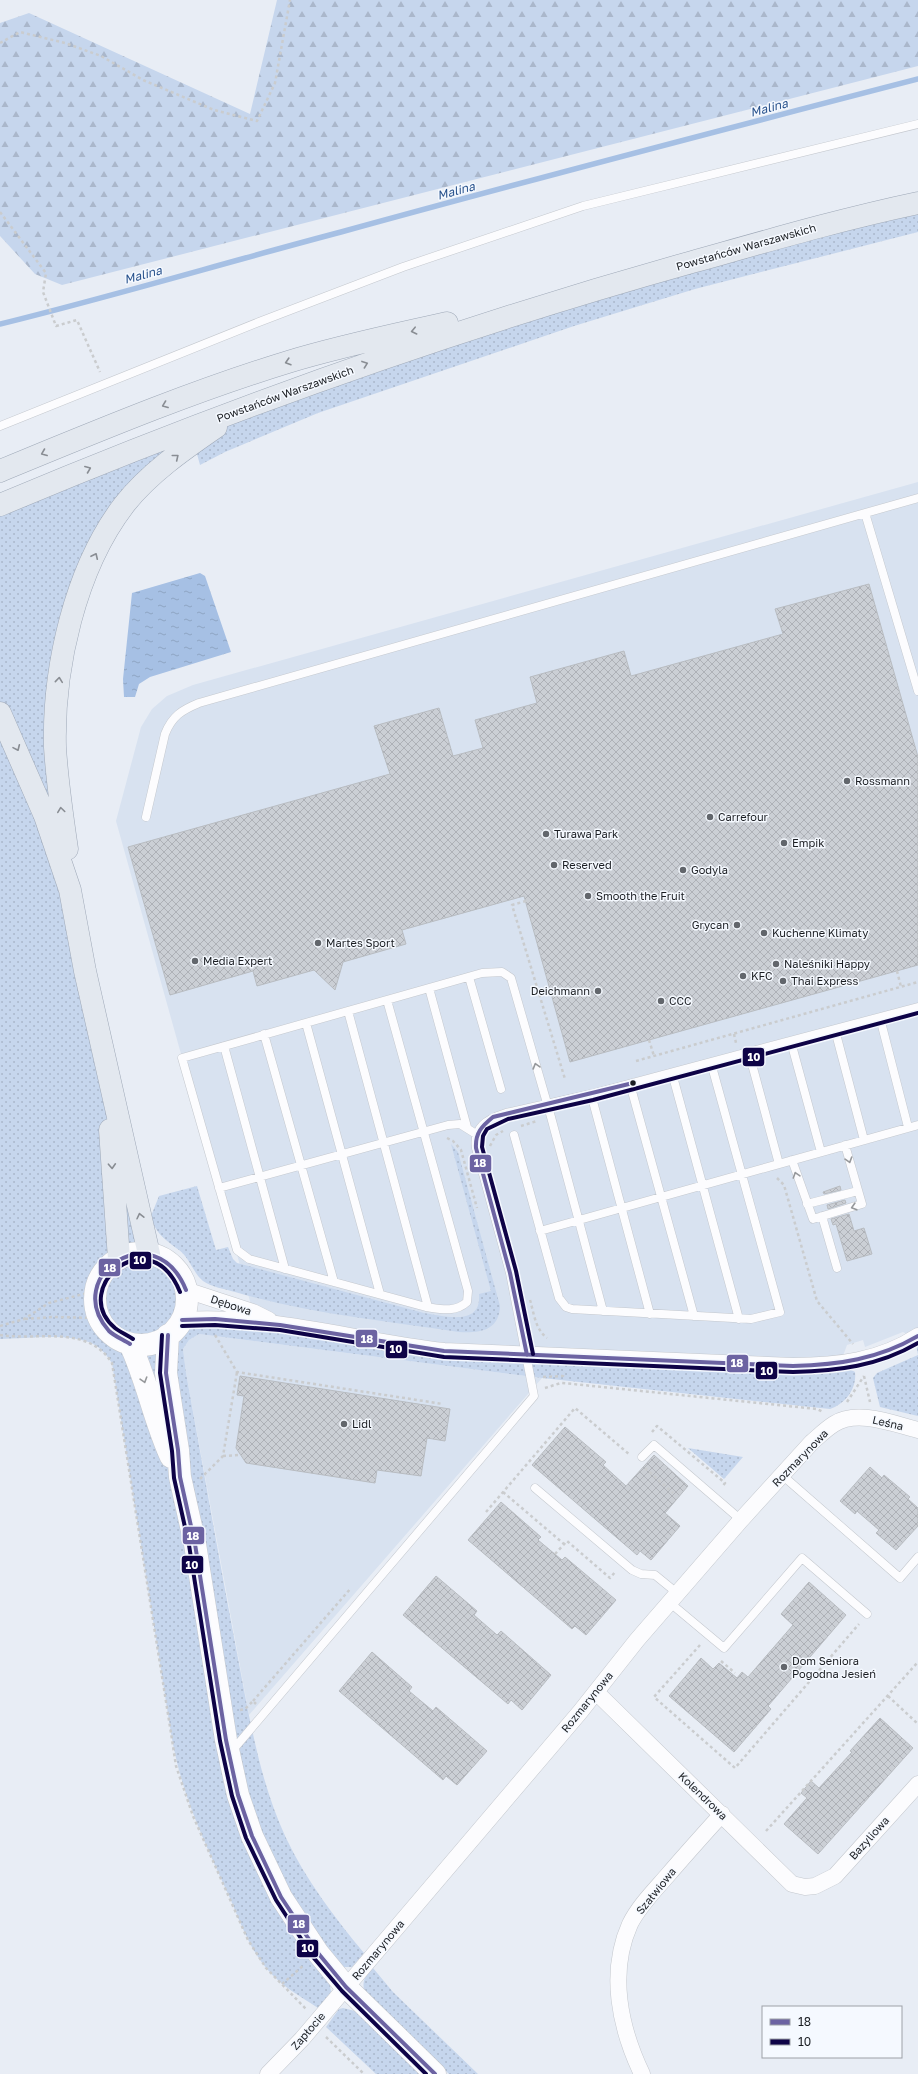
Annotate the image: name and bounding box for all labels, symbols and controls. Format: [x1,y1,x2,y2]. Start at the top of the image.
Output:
water label: Malina [748,95,790,120]
water label: Malina [435,178,477,203]
street label: Powstańców Warszawskich [675,220,817,273]
water label: Malina [122,262,164,287]
one-way arrow [411,326,417,334]
one-way arrow [284,357,291,366]
one-way arrow [362,361,369,369]
street label: Powstańców Warszawskich [215,363,355,424]
one-way arrow [162,400,169,408]
one-way arrow [41,448,48,456]
one-way arrow [172,454,179,461]
one-way arrow [83,466,91,474]
one-way arrow [90,553,98,560]
one-way arrow [54,677,63,683]
one-way arrow [12,744,20,751]
place label: Rossmann [855,774,910,787]
marker: Rossmann [842,776,852,786]
one-way arrow [57,807,66,813]
place label: Carrefour [718,810,769,823]
marker: Carrefour [705,812,715,822]
place label: Turawa Park [554,827,618,840]
marker: Turawa Park [541,829,551,839]
place label: Empik [792,836,824,849]
marker: Empik [779,838,789,848]
place label: Reserved [562,858,612,871]
marker: Reserved [549,860,559,870]
place label: Godyla [691,863,728,876]
marker: Godyla [678,865,688,875]
place label: Smooth the Fruit [596,889,685,902]
marker: Smooth the Fruit [583,891,593,901]
place label: Grycan [692,918,729,931]
marker: Grycan [732,920,742,930]
place label: Kuchenne Klimaty [772,926,868,939]
marker: Kuchenne Klimaty [759,928,769,938]
place label: Martes Sport [326,936,395,949]
marker: Martes Sport [313,938,323,948]
place label: Media Expert [203,954,272,967]
marker: Media Expert [190,956,200,966]
place label: Naleśniki Happy [784,957,870,970]
marker: Naleśniki Happy [771,959,781,969]
place label: KFC [751,969,773,982]
marker: KFC [738,971,748,981]
place label: Thai Express [791,974,858,987]
marker: Thai Express [778,976,788,986]
place label: Deichmann [531,984,590,997]
marker: Deichmann [593,986,603,996]
place label: CCC [669,994,691,1007]
marker: CCC [656,996,666,1006]
line badge: 10 [742,1047,765,1067]
text: 10 [748,1050,760,1063]
one-way arrow [532,1063,541,1070]
unlabelled marker [628,1078,638,1088]
line badge: 18 [469,1154,492,1173]
text: 18 [474,1156,486,1169]
one-way arrow [844,1157,853,1164]
one-way arrow [107,1163,116,1169]
one-way arrow [793,1171,801,1178]
one-way arrow [851,1202,858,1211]
one-way arrow [136,1213,144,1219]
line badge: 10 [129,1251,152,1270]
text: 10 [134,1253,146,1266]
line badge: 18 [98,1258,121,1277]
text: 18 [104,1261,116,1274]
street label: Dębowa [209,1292,253,1317]
line badge: 18 [355,1329,378,1348]
text: 18 [361,1332,373,1345]
line badge: 10 [385,1340,408,1359]
text: 10 [390,1342,402,1355]
line badge: 18 [726,1354,749,1373]
text: 18 [731,1356,743,1369]
line badge: 10 [755,1361,778,1380]
text: 10 [761,1364,773,1377]
one-way arrow [139,1376,148,1383]
street label: Leśna [871,1413,905,1432]
place label: Lidl [352,1417,372,1430]
marker: Lidl [339,1419,349,1429]
street label: Rozmarynowa [769,1426,830,1489]
line badge: 18 [182,1526,205,1545]
text: 18 [187,1529,199,1542]
line badge: 10 [181,1555,204,1574]
text: 10 [186,1558,198,1571]
place label: Dom Seniora Pogodna Jesień [792,1654,876,1680]
marker: Dom Seniora Pogodna Jesień [779,1662,789,1672]
street label: Rozmarynowa [558,1669,615,1735]
street label: Kolendrowa [676,1769,730,1822]
street label: Bazyliowa [846,1814,891,1862]
street label: Szałwiowa [633,1865,678,1917]
line badge: 18 [287,1914,310,1934]
text: 18 [293,1917,305,1930]
street label: Rozmarynowa [349,1917,407,1982]
line badge: 10 [296,1939,319,1958]
text: 10 [302,1941,314,1954]
legend [762,2006,902,2058]
street label: Zapłocie [288,2009,327,2052]
text: 18 [798,2014,811,2029]
text: 10 [798,2034,811,2049]

